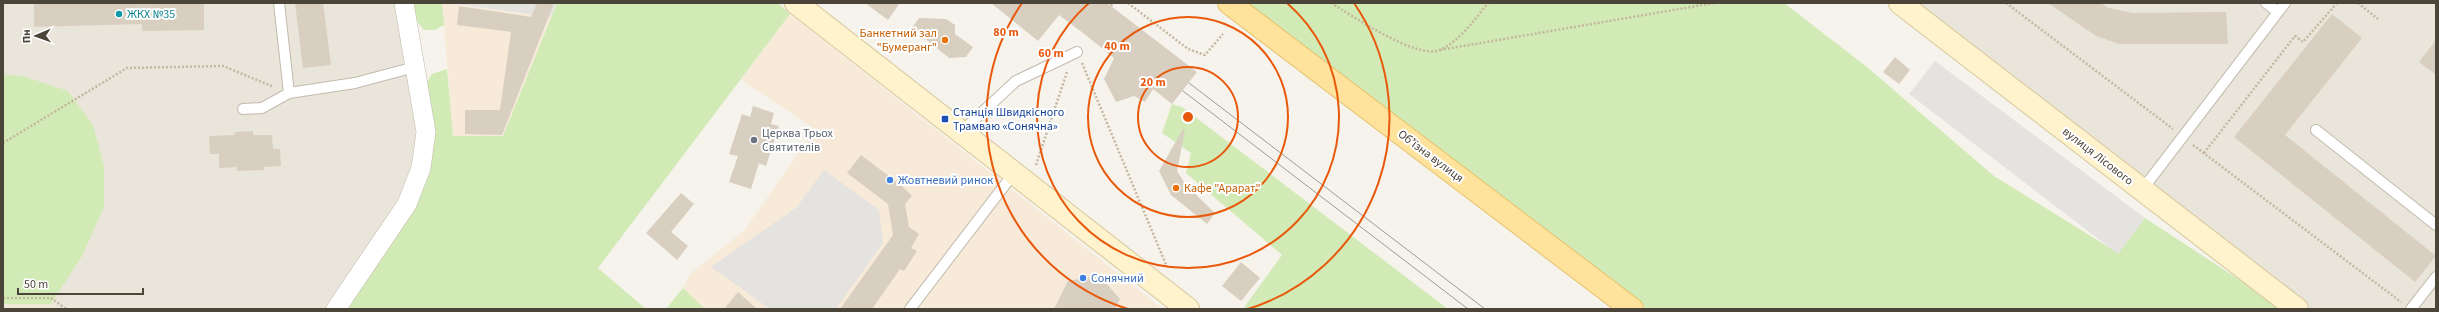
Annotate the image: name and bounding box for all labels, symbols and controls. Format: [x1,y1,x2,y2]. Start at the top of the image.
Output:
place label: ЖКХ №35 [127,6,175,23]
marker: ЖКХ №35 [114,9,124,19]
north arrow [16,16,56,56]
text: 80 m [993,24,1019,41]
place label: Банкетний зал "Бумеранг" [860,25,937,56]
text: Пн [19,29,34,43]
marker: Банкетний зал "Бумеранг" [940,35,950,45]
text: 40 m [1104,38,1130,55]
text: 60 m [1038,45,1064,62]
text: 20 m [1140,74,1166,91]
place label: Станцiя Швидкiсного Трамваю «Сонячна» [953,104,1064,135]
centre of rings [1181,110,1195,124]
marker: Станцiя Швидкiсного Трамваю «Сонячна» [940,114,950,124]
street label: вулиця Лісового [2059,123,2137,189]
place label: Церква Трьох Святителів [762,125,834,156]
street label: Обʼїзна вулиця [1394,126,1467,187]
marker: Церква Трьох Святителів [749,135,759,145]
place label: Жовтневий ринок [898,172,993,189]
marker: Жовтневий ринок [885,175,895,185]
place label: Кафе "Арарат" [1184,180,1261,197]
marker: Кафе "Арарат" [1171,183,1181,193]
scale bar [18,270,143,296]
place label: Сонячний [1091,270,1144,287]
marker: Сонячний [1078,273,1088,283]
text: 50 m [24,276,48,293]

